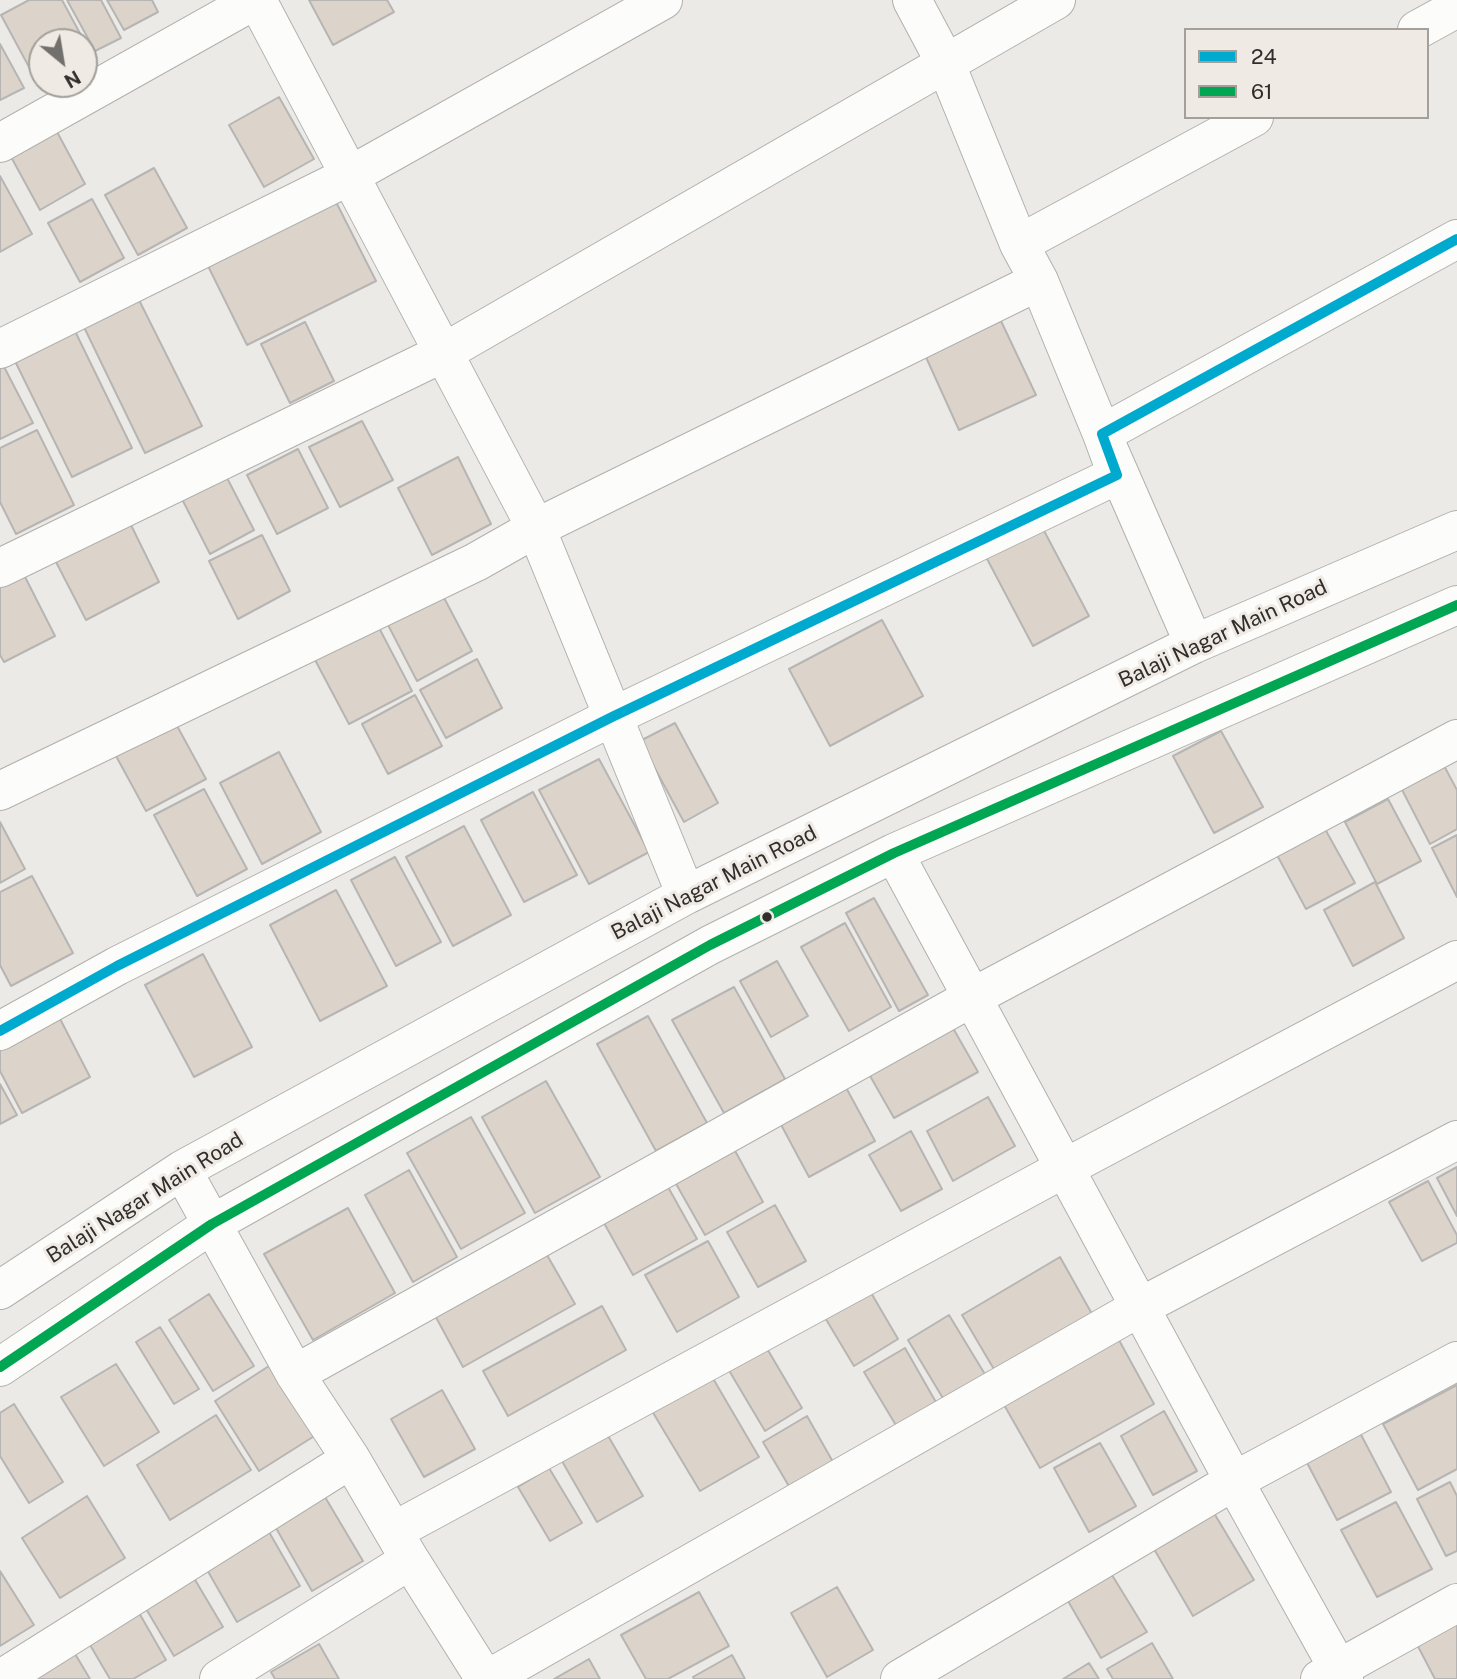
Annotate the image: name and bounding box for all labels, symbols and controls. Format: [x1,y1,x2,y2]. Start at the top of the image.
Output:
north arrow [28,28,98,98]
legend [1184,28,1429,119]
text: 24 [1251,44,1277,69]
text: N [61,66,84,93]
text: 61 [1251,79,1273,104]
street label: Balaji Nagar Main Road [1115,575,1331,693]
street label: Balaji Nagar Main Road [607,820,821,946]
unlabelled marker [760,910,774,924]
street label: Balaji Nagar Main Road [42,1127,248,1269]

